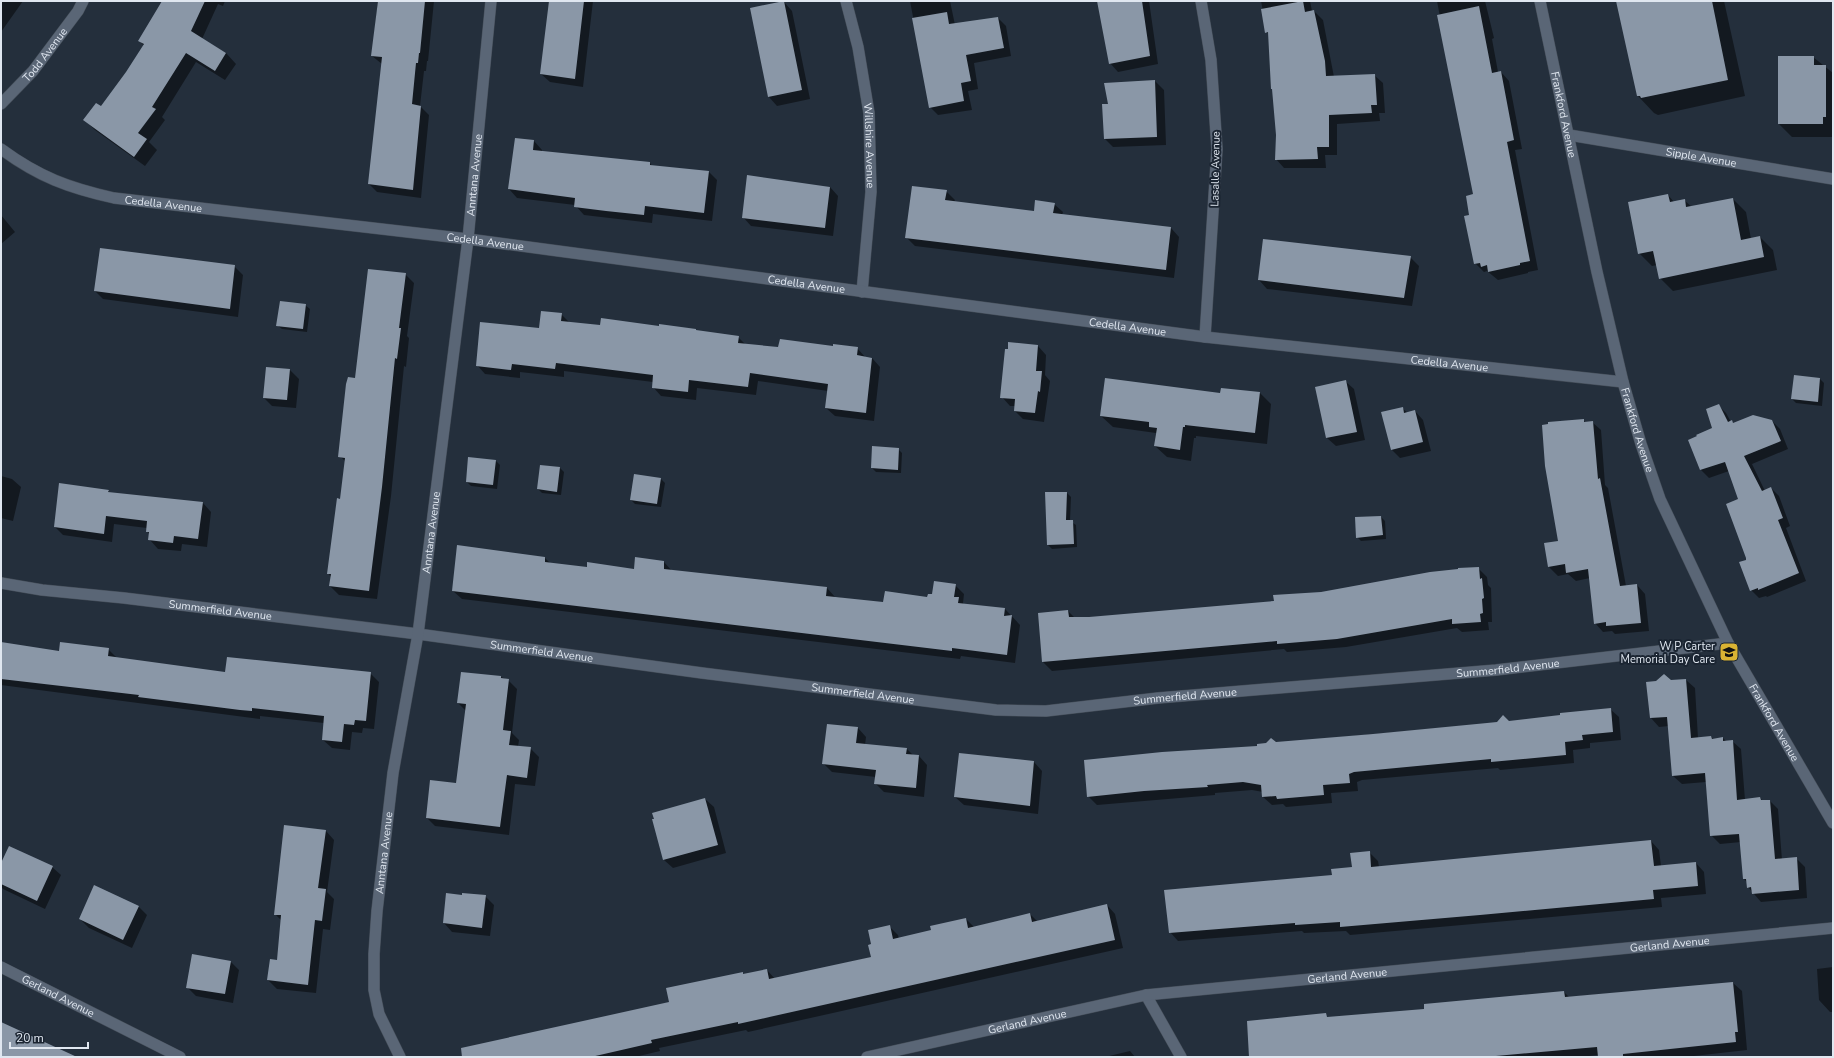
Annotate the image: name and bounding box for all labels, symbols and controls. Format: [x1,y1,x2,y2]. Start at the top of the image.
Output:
street label: Todd Avenue [19,25,71,86]
street label: Frankford Avenue [1547,70,1580,159]
street label: Willshire Avenue [859,102,878,189]
street label: Lasalle Avenue [1207,131,1224,207]
street label: Anntana Avenue [463,133,486,217]
street label: Sipple Avenue [1665,144,1738,171]
street label: Cedella Avenue [124,192,203,216]
street label: Cedella Avenue [446,230,525,254]
street label: Cedella Avenue [767,272,846,297]
street label: Cedella Avenue [1088,315,1167,340]
street label: Cedella Avenue [1410,352,1489,375]
street label: Frankford Avenue [1617,386,1657,474]
street label: Anntana Avenue [419,490,444,574]
street label: Summerfield Avenue [168,597,273,624]
street label: Summerfield Avenue [489,637,594,666]
place label: W P Carter Memorial Day Care [1621,639,1715,667]
school or university icon: W P Carter Memorial Day Care [1718,641,1740,663]
street label: Summerfield Avenue [1456,656,1560,681]
street label: Summerfield Avenue [810,680,915,708]
street label: Frankford Avenue [1745,681,1803,765]
street label: Summerfield Avenue [1133,684,1238,709]
street label: Anntana Avenue [372,811,396,895]
street label: Gerland Avenue [1629,933,1710,956]
street label: Gerland Avenue [1307,965,1388,987]
street label: Gerland Avenue [19,972,97,1021]
street label: Gerland Avenue [987,1006,1068,1038]
scale bar [10,1024,88,1050]
text: 20 m [16,1030,44,1046]

